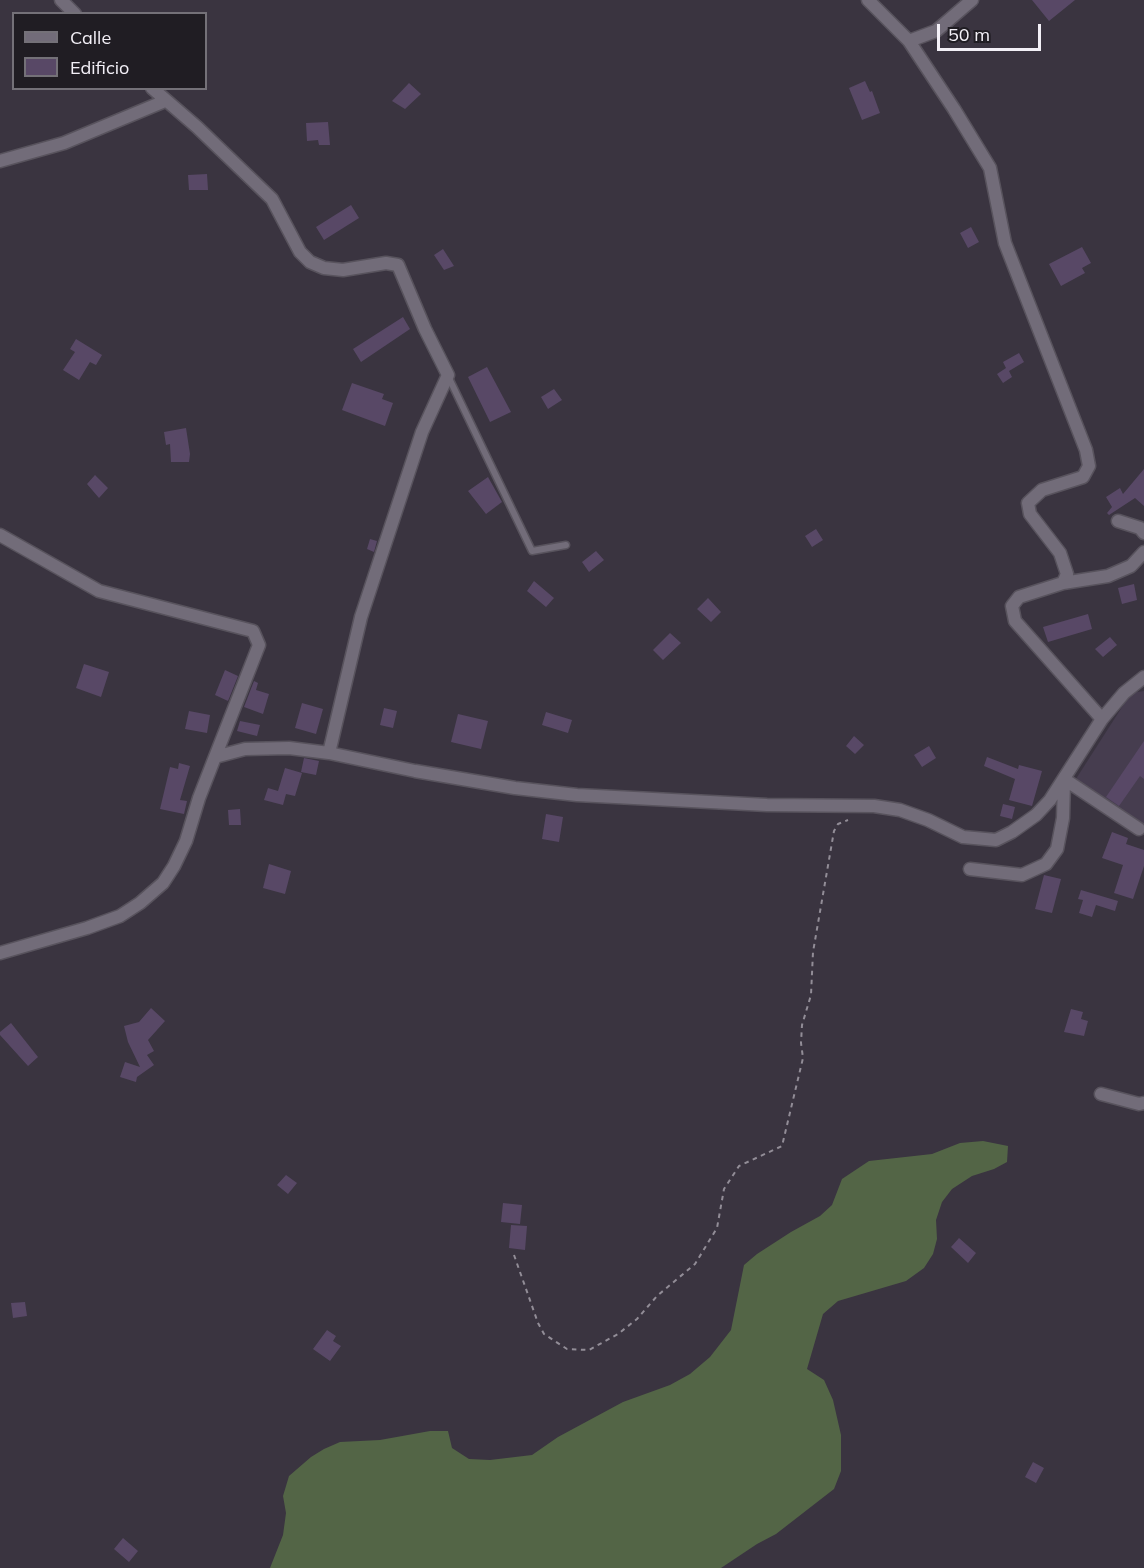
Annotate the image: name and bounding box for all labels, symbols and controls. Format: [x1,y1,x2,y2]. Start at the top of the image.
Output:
legend [12,12,207,90]
scale bar [940,12,1044,50]
text: 50 m [948,23,990,46]
text: Calle [70,26,111,49]
text: Edificio [70,56,129,79]

